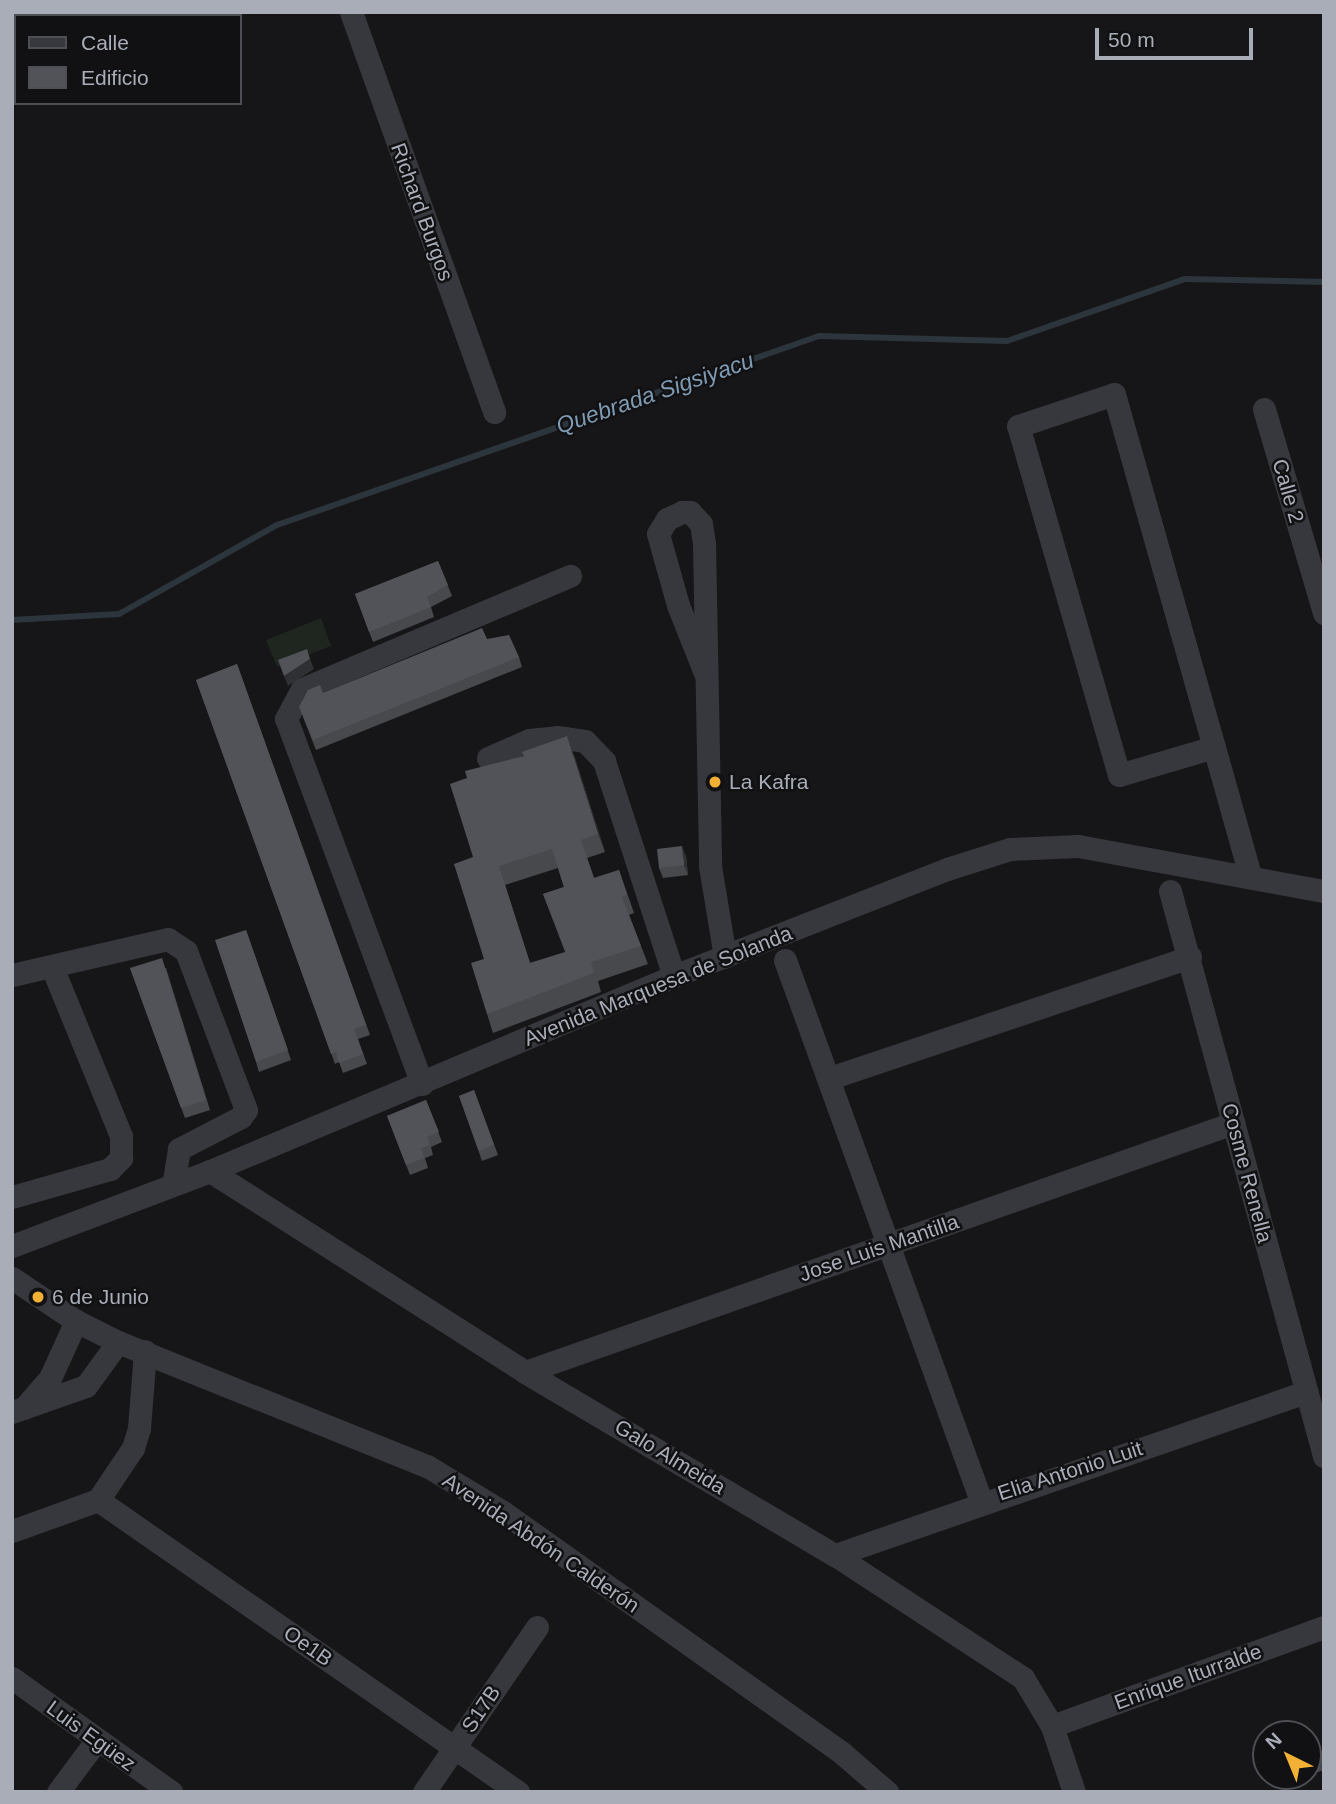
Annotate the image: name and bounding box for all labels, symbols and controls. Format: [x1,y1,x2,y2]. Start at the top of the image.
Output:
legend [14,14,242,105]
scale bar [1098,14,1256,58]
text: 50 m [1108,28,1155,51]
text: Calle [81,31,129,54]
text: Edificio [81,66,149,89]
street label: Richard Burgos [385,140,459,284]
water label: Quebrada Sigsiyacu [553,346,757,440]
street label: Calle 2 [1267,456,1309,526]
place label: La Kafra [729,769,808,795]
marker: La Kafra [707,774,723,790]
street label: Avenida Marquesa de Solanda [520,921,796,1051]
street label: Cosme Renella [1216,1100,1278,1246]
street label: Jose Luis Mantilla [796,1209,962,1287]
place label: 6 de Junio [52,1284,149,1310]
marker: 6 de Junio [30,1289,46,1305]
street label: Galo Almeida [609,1414,731,1500]
street label: Elia Antonio Luit [994,1436,1146,1506]
street label: Avenida Abdón Calderón [437,1467,645,1619]
street label: Oe1B [279,1620,337,1672]
street label: Enrique Iturralde [1111,1639,1265,1715]
street label: S17B [456,1681,506,1737]
street label: Luis Egüez [42,1695,140,1777]
north arrow [1252,1720,1322,1790]
text: N [1262,1728,1286,1753]

